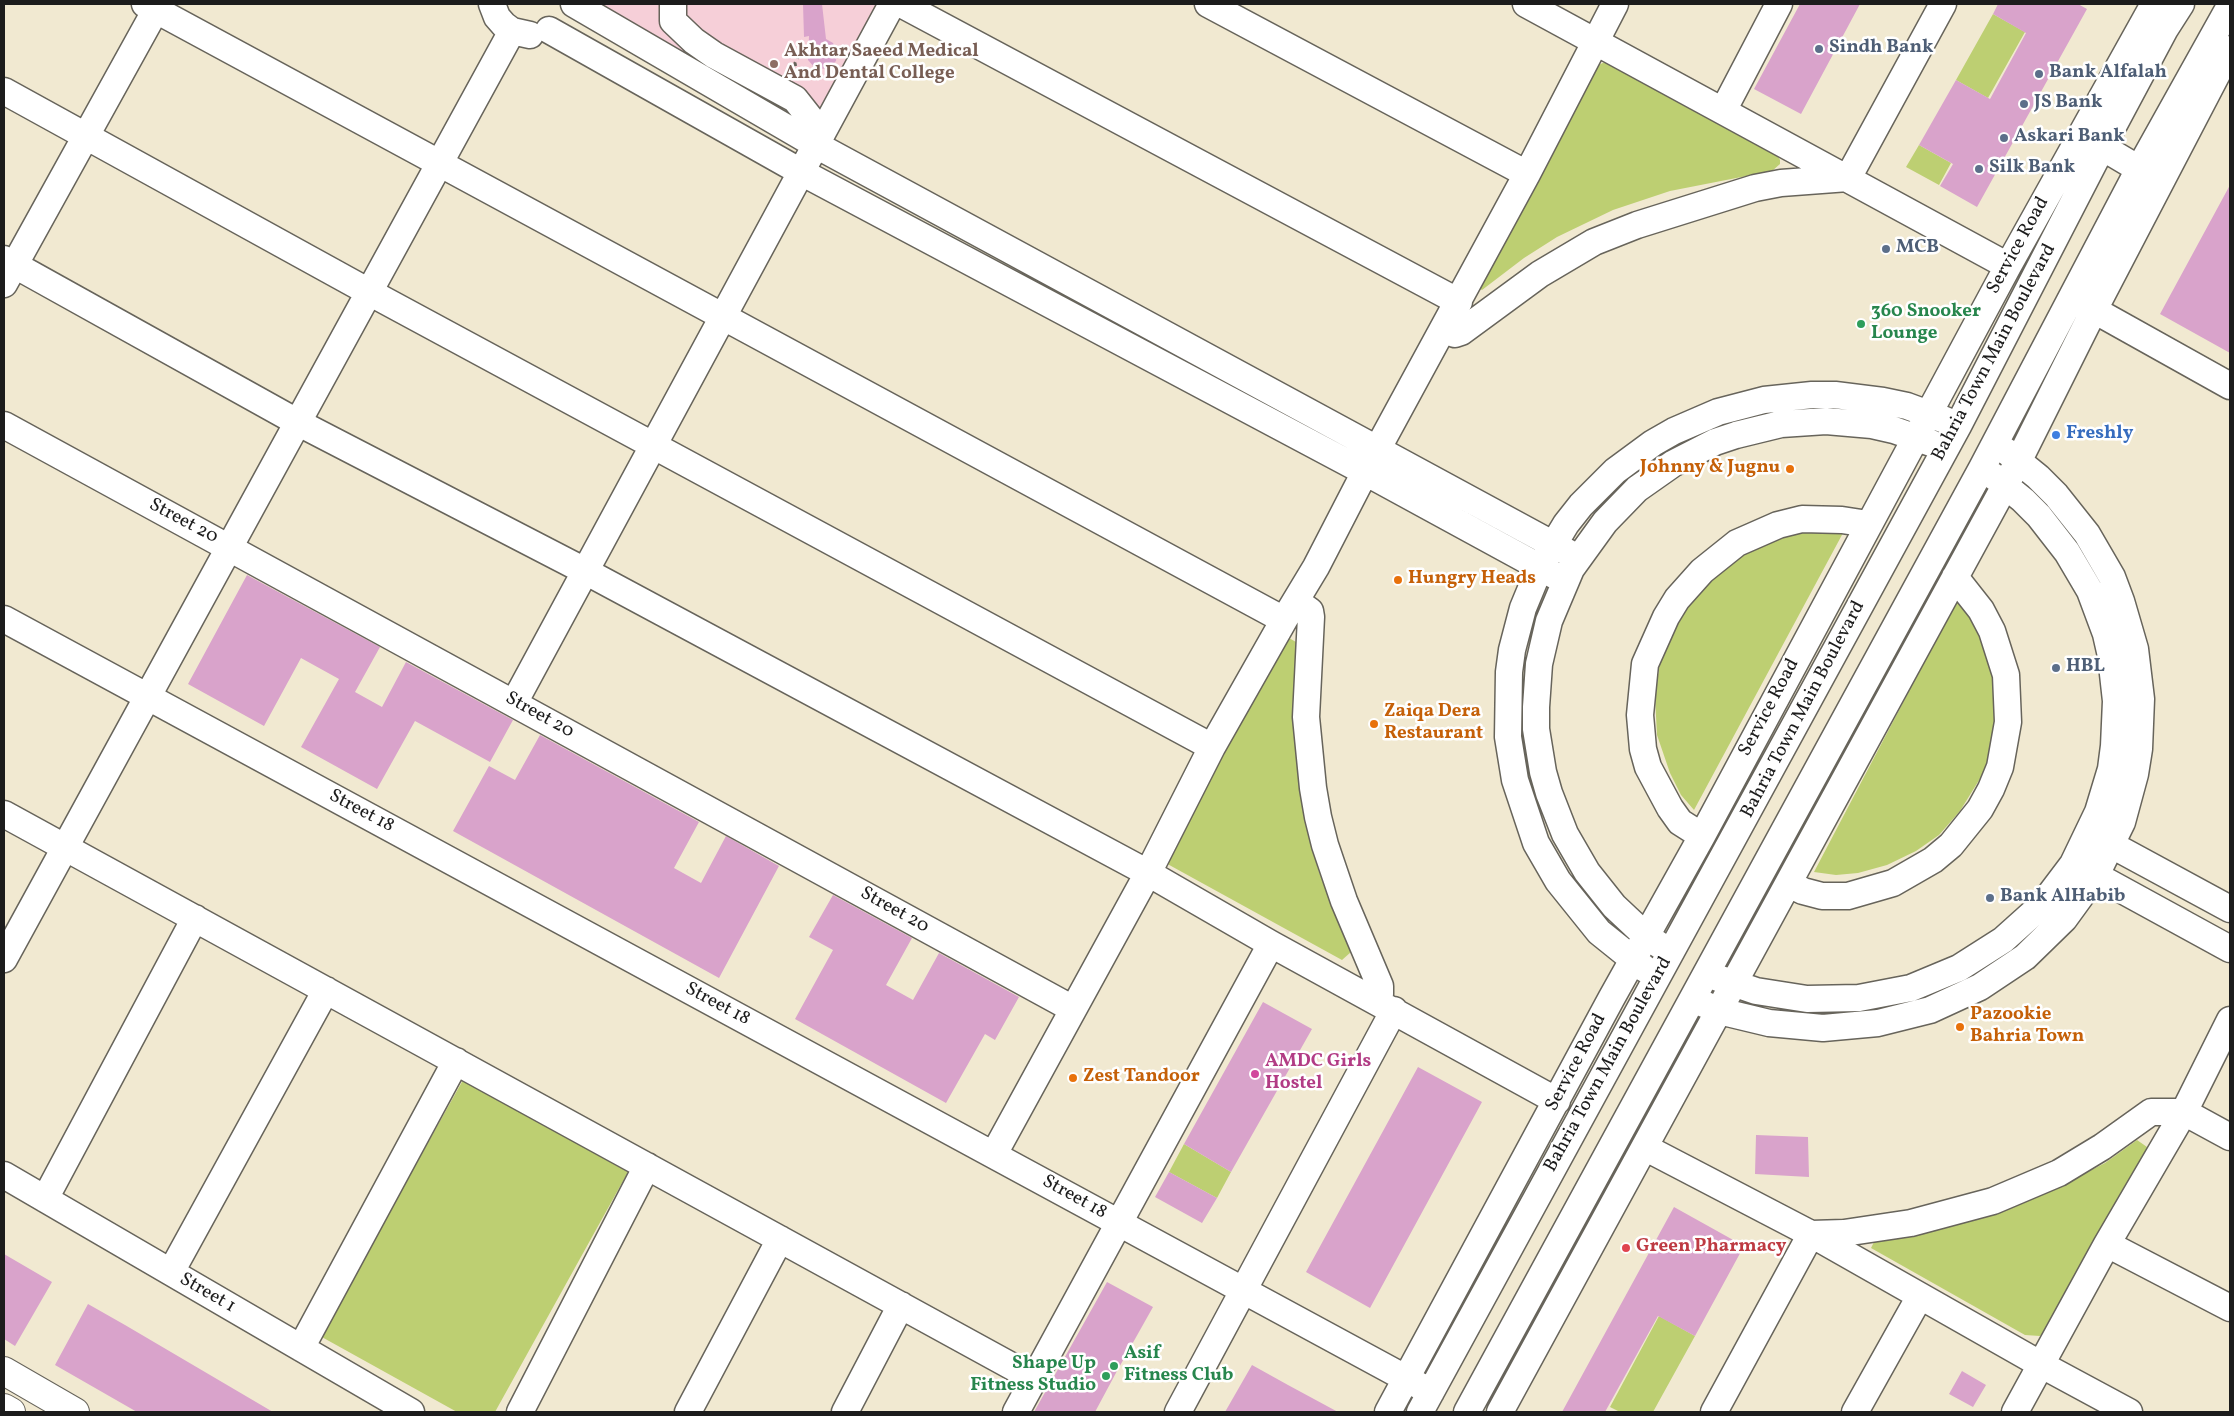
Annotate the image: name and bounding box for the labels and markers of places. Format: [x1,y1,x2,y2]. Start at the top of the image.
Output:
place label: Sindh Bank [1829,38,1933,60]
place label: Akhtar Saeed Medical And Dental College [784,42,979,86]
marker: Sindh Bank [1813,43,1825,55]
marker: Akhtar Saeed Medical And Dental College [768,58,780,70]
place label: Bank Alfalah [2049,63,2167,85]
marker: Bank Alfalah [2033,68,2045,80]
place label: JS Bank [2034,93,2102,115]
marker: JS Bank [2018,98,2030,110]
place label: Askari Bank [2014,127,2125,149]
marker: Askari Bank [1998,132,2010,144]
place label: Silk Bank [1989,158,2075,180]
marker: Silk Bank [1973,163,1985,175]
place label: MCB [1896,238,1939,260]
marker: MCB [1880,243,1892,255]
place label: 360 Snooker Lounge [1871,302,1981,346]
marker: 360 Snooker Lounge [1855,318,1867,330]
place label: Freshly [2066,424,2133,446]
marker: Freshly [2050,429,2062,441]
place label: Johnny & Jugnu [1640,458,1780,480]
marker: Johnny & Jugnu [1784,463,1796,475]
place label: Hungry Heads [1408,569,1536,591]
marker: Hungry Heads [1392,574,1404,586]
place label: HBL [2066,657,2105,679]
marker: HBL [2050,662,2062,674]
place label: Zaiqa Dera Restaurant [1384,702,1483,746]
marker: Zaiqa Dera Restaurant [1368,718,1380,730]
place label: Bank AlHabib [2000,887,2125,909]
marker: Bank AlHabib [1984,892,1996,904]
place label: Pazookie Bahria Town [1970,1005,2084,1049]
marker: Pazookie Bahria Town [1954,1021,1966,1033]
place label: AMDC Girls Hostel [1265,1052,1371,1096]
place label: Zest Tandoor [1083,1067,1200,1089]
marker: AMDC Girls Hostel [1249,1068,1261,1080]
marker: Zest Tandoor [1067,1072,1079,1084]
place label: Green Pharmacy [1636,1237,1787,1259]
marker: Green Pharmacy [1620,1242,1632,1254]
place label: Asif Fitness Club [1124,1344,1233,1388]
place label: Shape Up Fitness Studio [970,1354,1096,1398]
marker: Asif Fitness Club [1108,1360,1120,1372]
marker: Shape Up Fitness Studio [1100,1370,1112,1382]

